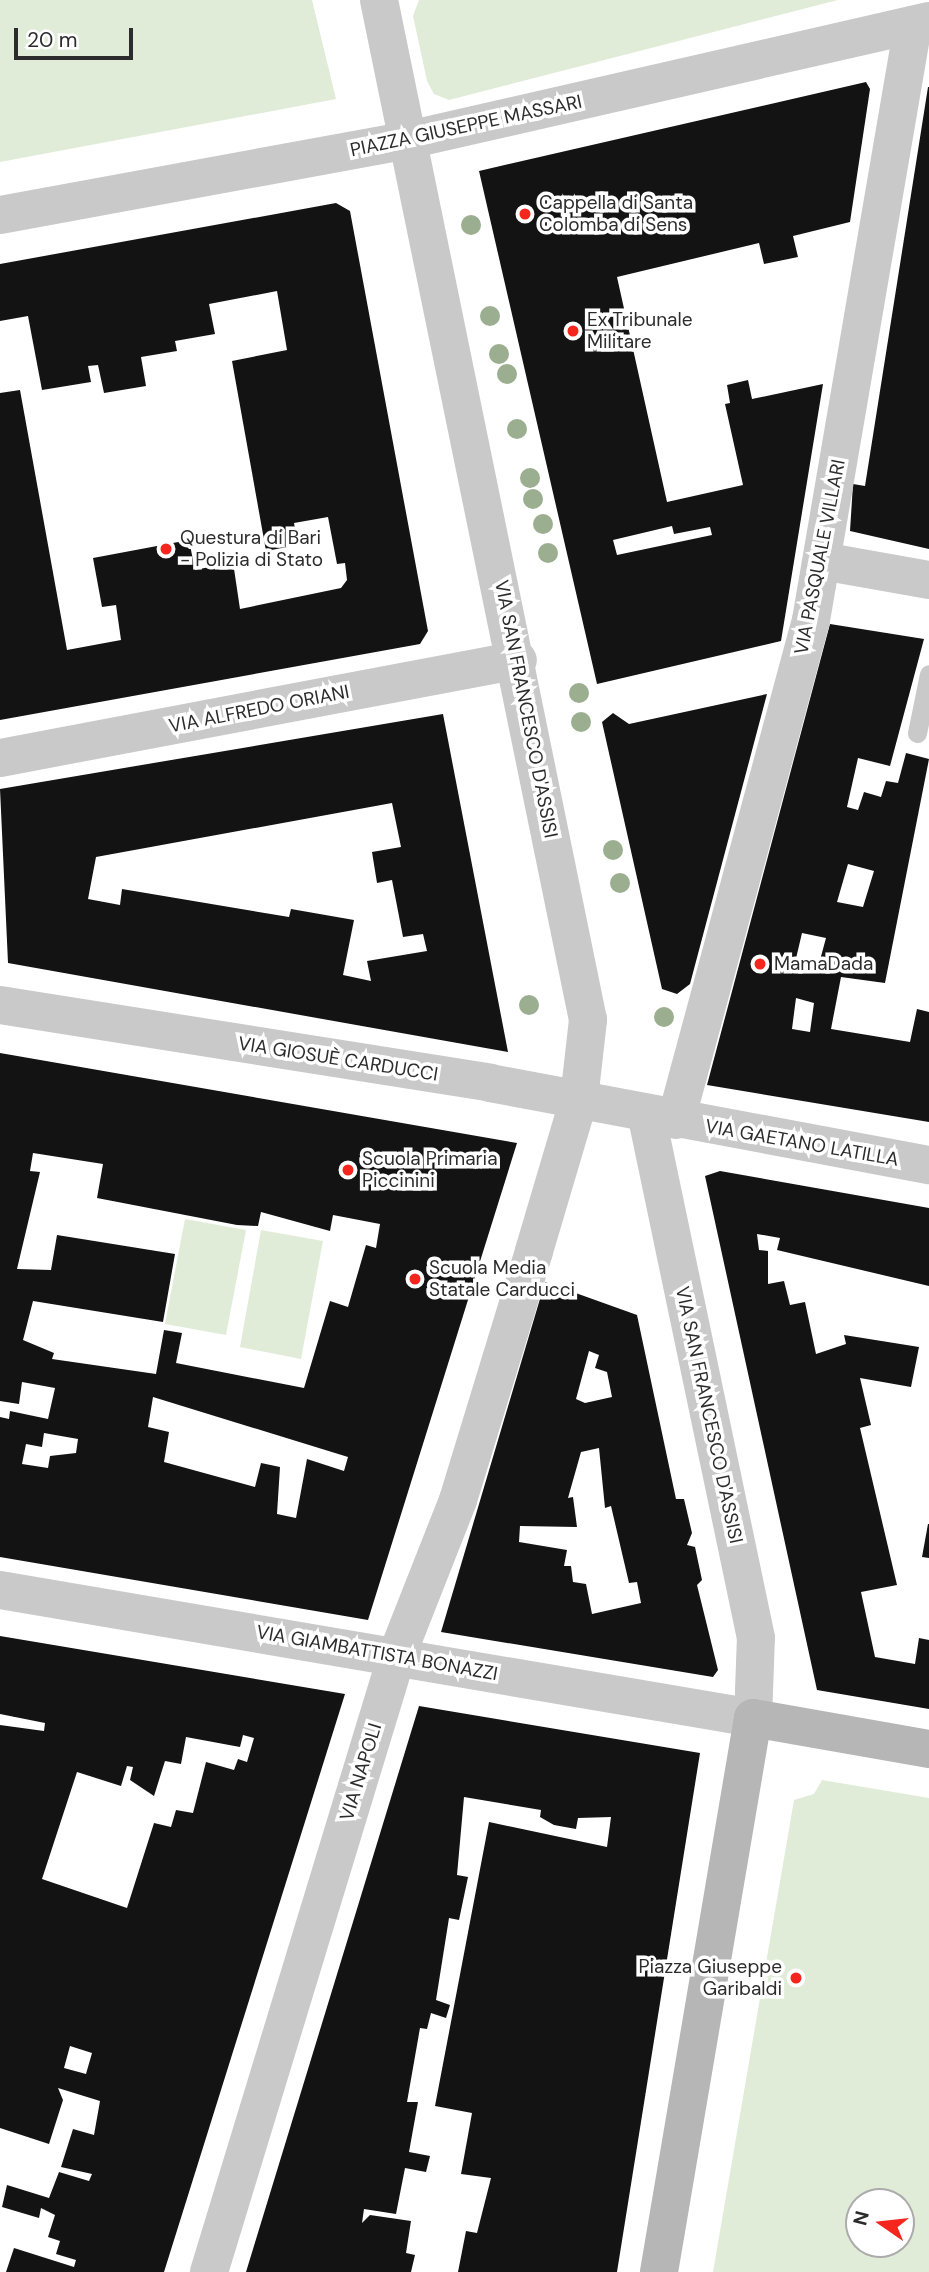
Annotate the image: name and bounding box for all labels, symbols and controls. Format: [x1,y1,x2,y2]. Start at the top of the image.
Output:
scale bar [18,14,136,58]
text: 20 m [27,26,78,54]
street label: PIAZZA GIUSEPPE MASSARI [348,90,584,162]
place label: Cappella di Santa Colomba di Sens [539,192,693,236]
marker: Cappella di Santa Colomba di Sens [517,206,533,222]
place label: Ex Tribunale Militare [587,309,692,353]
marker: Ex Tribunale Militare [565,323,581,339]
street label: VIA PASQUALE VILLARI [790,457,850,657]
place label: Questura di Bari - Polizia di Stato [180,527,323,571]
marker: Questura di Bari - Polizia di Stato [158,541,174,557]
street label: VIA SAN FRANCESCO D'ASSISI [490,578,562,840]
street label: VIA ALFREDO ORIANI [167,680,351,738]
place label: MamaDada [774,953,873,975]
marker: MamaDada [752,956,768,972]
street label: VIA GIOSUÈ CARDUCCI [236,1032,440,1086]
street label: VIA GAETANO LATILLA [703,1115,901,1171]
place label: Scuola Primaria Piccinini [362,1148,497,1192]
marker: Scuola Primaria Piccinini [340,1162,356,1178]
place label: Scuola Media Statale Carducci [429,1257,575,1301]
marker: Scuola Media Statale Carducci [407,1271,423,1287]
street label: VIA SAN FRANCESCO D'ASSISI [671,1284,747,1546]
street label: VIA GIAMBATTISTA BONAZZI [254,1621,500,1685]
street label: VIA NAPOLI [335,1720,387,1824]
place label: Piazza Giuseppe Garibaldi [639,1956,782,2000]
marker: Piazza Giuseppe Garibaldi [788,1970,804,1986]
north arrow [845,2188,915,2258]
text: N [847,2209,875,2228]

